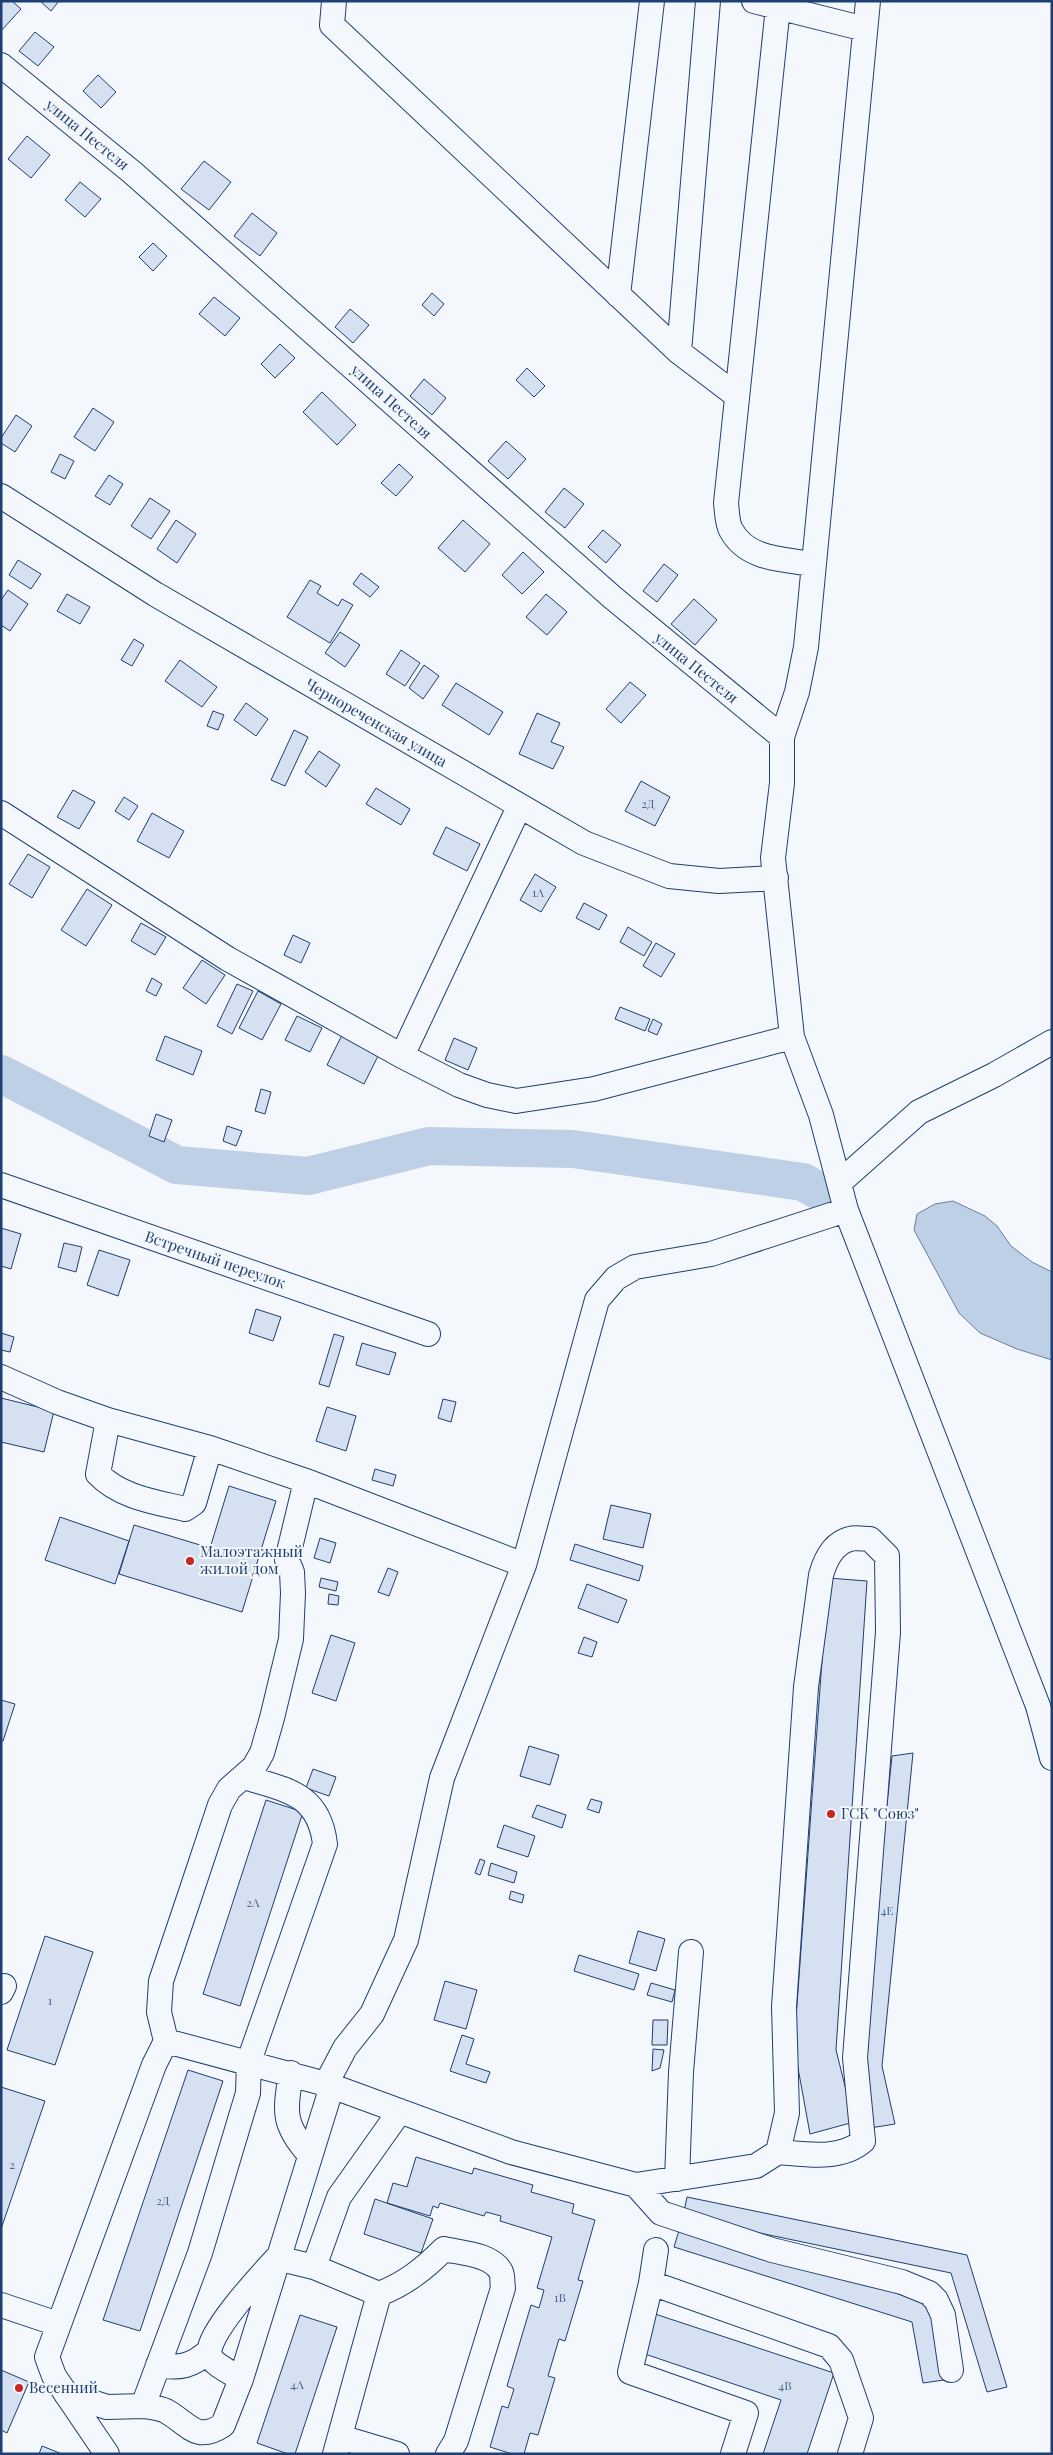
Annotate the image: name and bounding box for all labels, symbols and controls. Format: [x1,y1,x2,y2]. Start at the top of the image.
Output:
street label: улица Пестеля [41,94,134,174]
street label: улица Пестеля [346,359,436,443]
street label: улица Пестеля [650,627,743,707]
street label: Чернореченская улица [302,673,452,771]
house number: 2Д [641,795,655,811]
house number: 1А [532,884,544,900]
street label: Встречный переулок [142,1226,289,1293]
place label: Малоэтажный жилой дом [200,1541,303,1578]
marker: Малоэтажный жилой дом [184,1555,196,1567]
place label: ГСК "Союз" [841,1803,919,1823]
marker: ГСК "Союз" [825,1808,837,1820]
house number: 2А [246,1894,260,1910]
house number: 4Е [880,1902,894,1918]
house number: 1 [48,1992,53,2008]
house number: 2 [9,2156,15,2172]
house number: 2Д [156,2192,170,2208]
house number: 1В [554,2289,566,2305]
house number: 4А [290,2376,304,2392]
place label: Весенний [29,2377,98,2397]
house number: 4В [778,2377,792,2393]
marker: Весенний [13,2382,25,2394]

